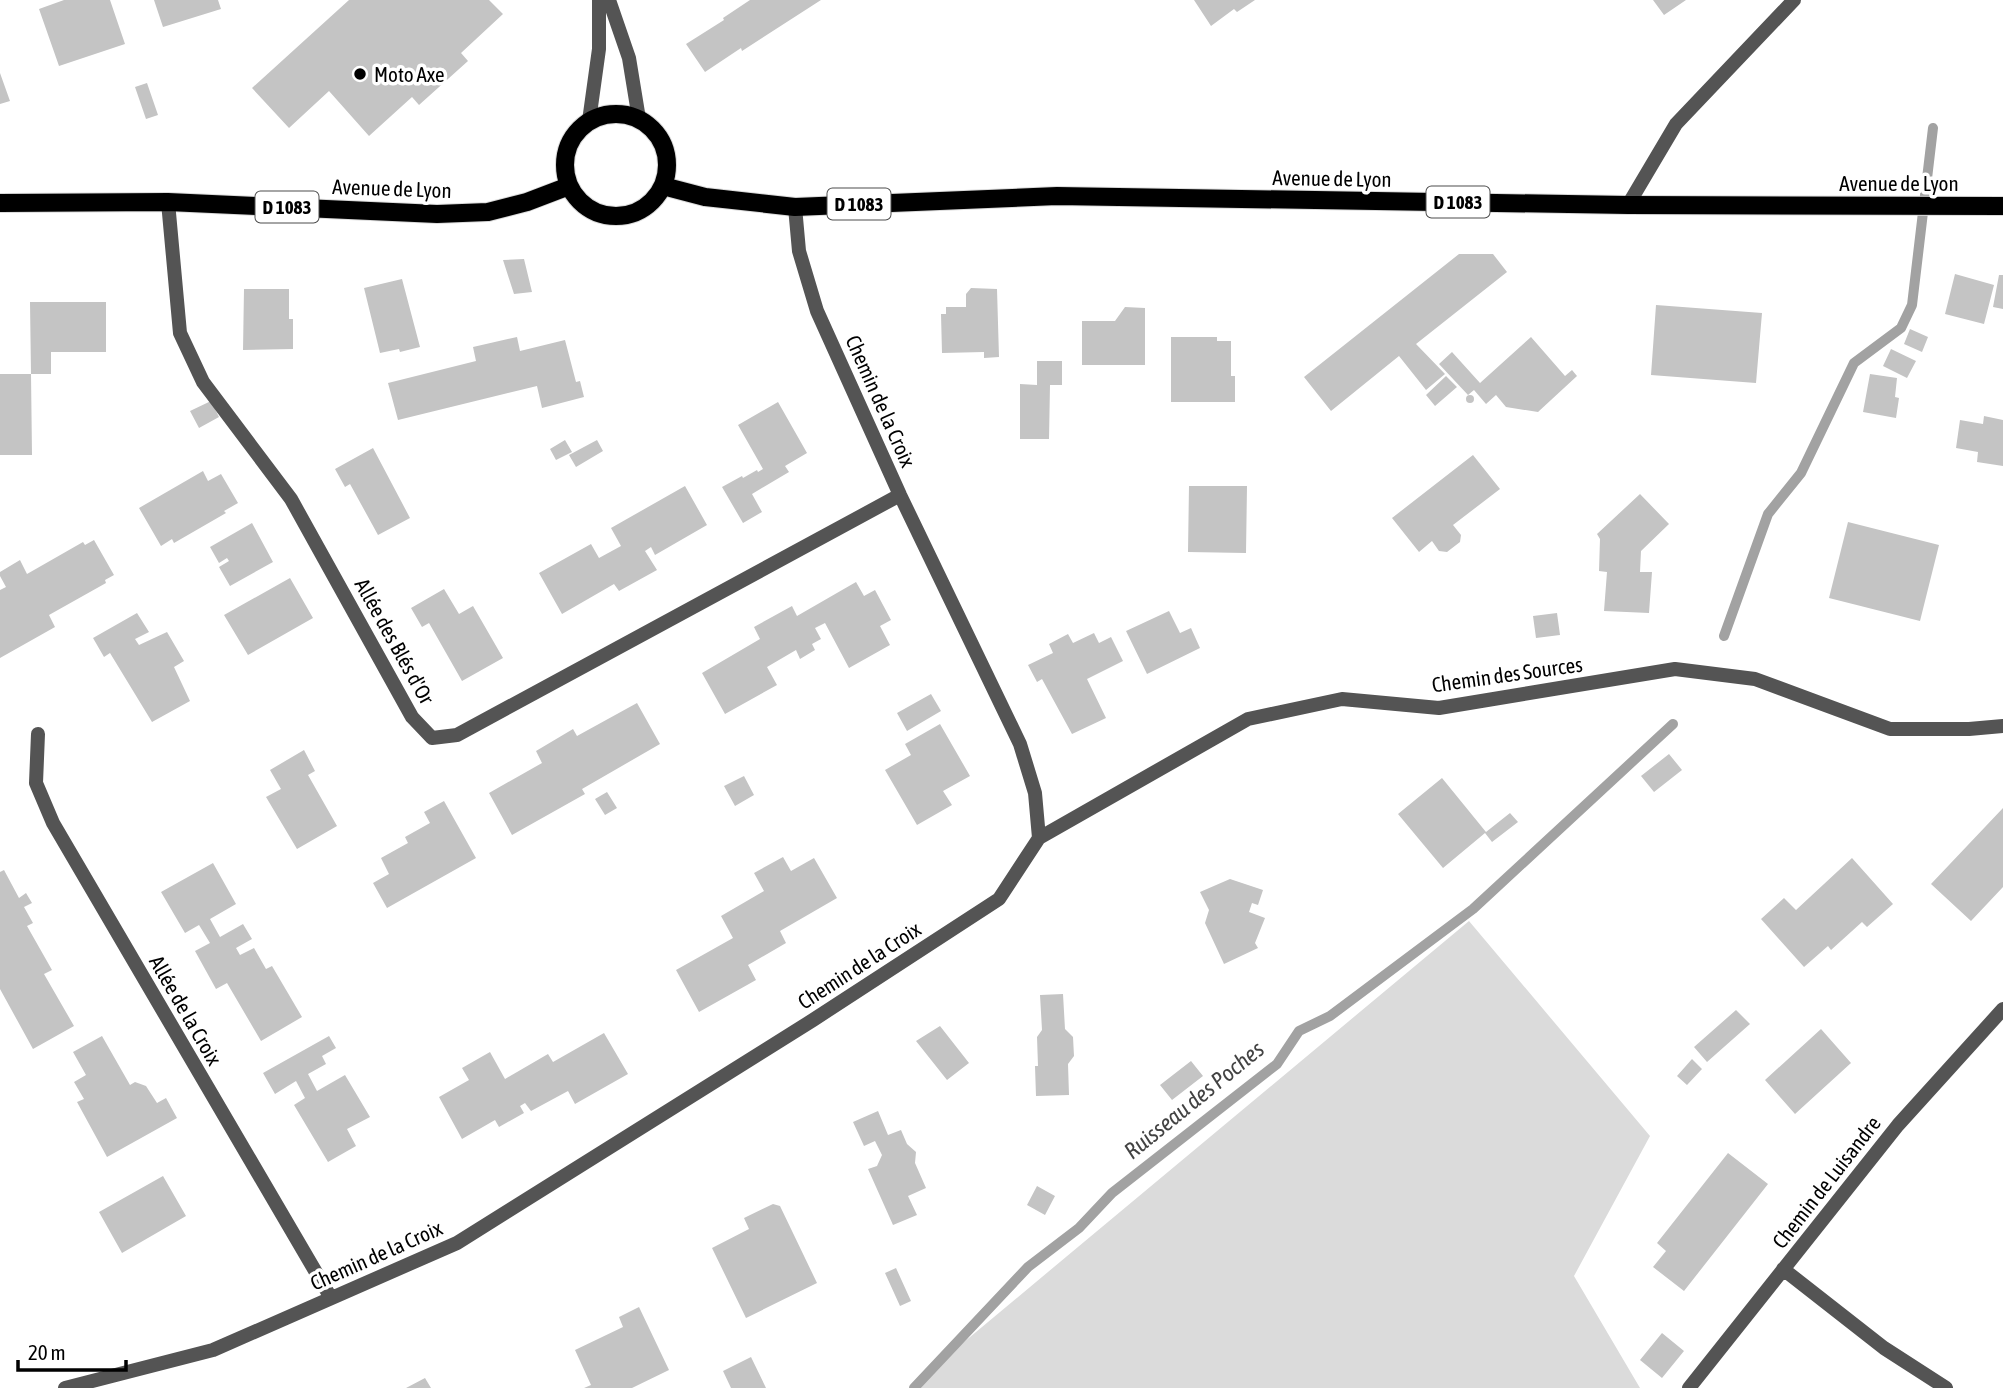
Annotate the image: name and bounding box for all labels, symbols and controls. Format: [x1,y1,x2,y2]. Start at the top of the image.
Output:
place label: Moto Axe [374,62,445,86]
marker: Moto Axe [352,66,368,82]
street label: Avenue de Lyon [1272,165,1392,191]
street label: Avenue de Lyon [1839,171,1959,195]
street label: Avenue de Lyon [332,174,452,202]
road number: D 1083 [1426,186,1490,218]
road number: D 1083 [828,188,890,220]
road number: D 1083 [256,192,318,223]
street label: Chemin de la Croix [841,331,921,471]
street label: Allée des Blés d'Or [351,574,440,709]
street label: Chemin des Sources [1430,652,1584,696]
street label: Chemin de la Croix [793,916,925,1014]
street label: Allée de la Croix [145,951,227,1069]
water label: Ruisseau des Poches [1119,1036,1269,1164]
street label: Chemin de Luisandre [1767,1111,1885,1253]
street label: Chemin de la Croix [306,1215,446,1295]
scale bar [18,1328,126,1372]
text: 20 m [28,1340,66,1364]

